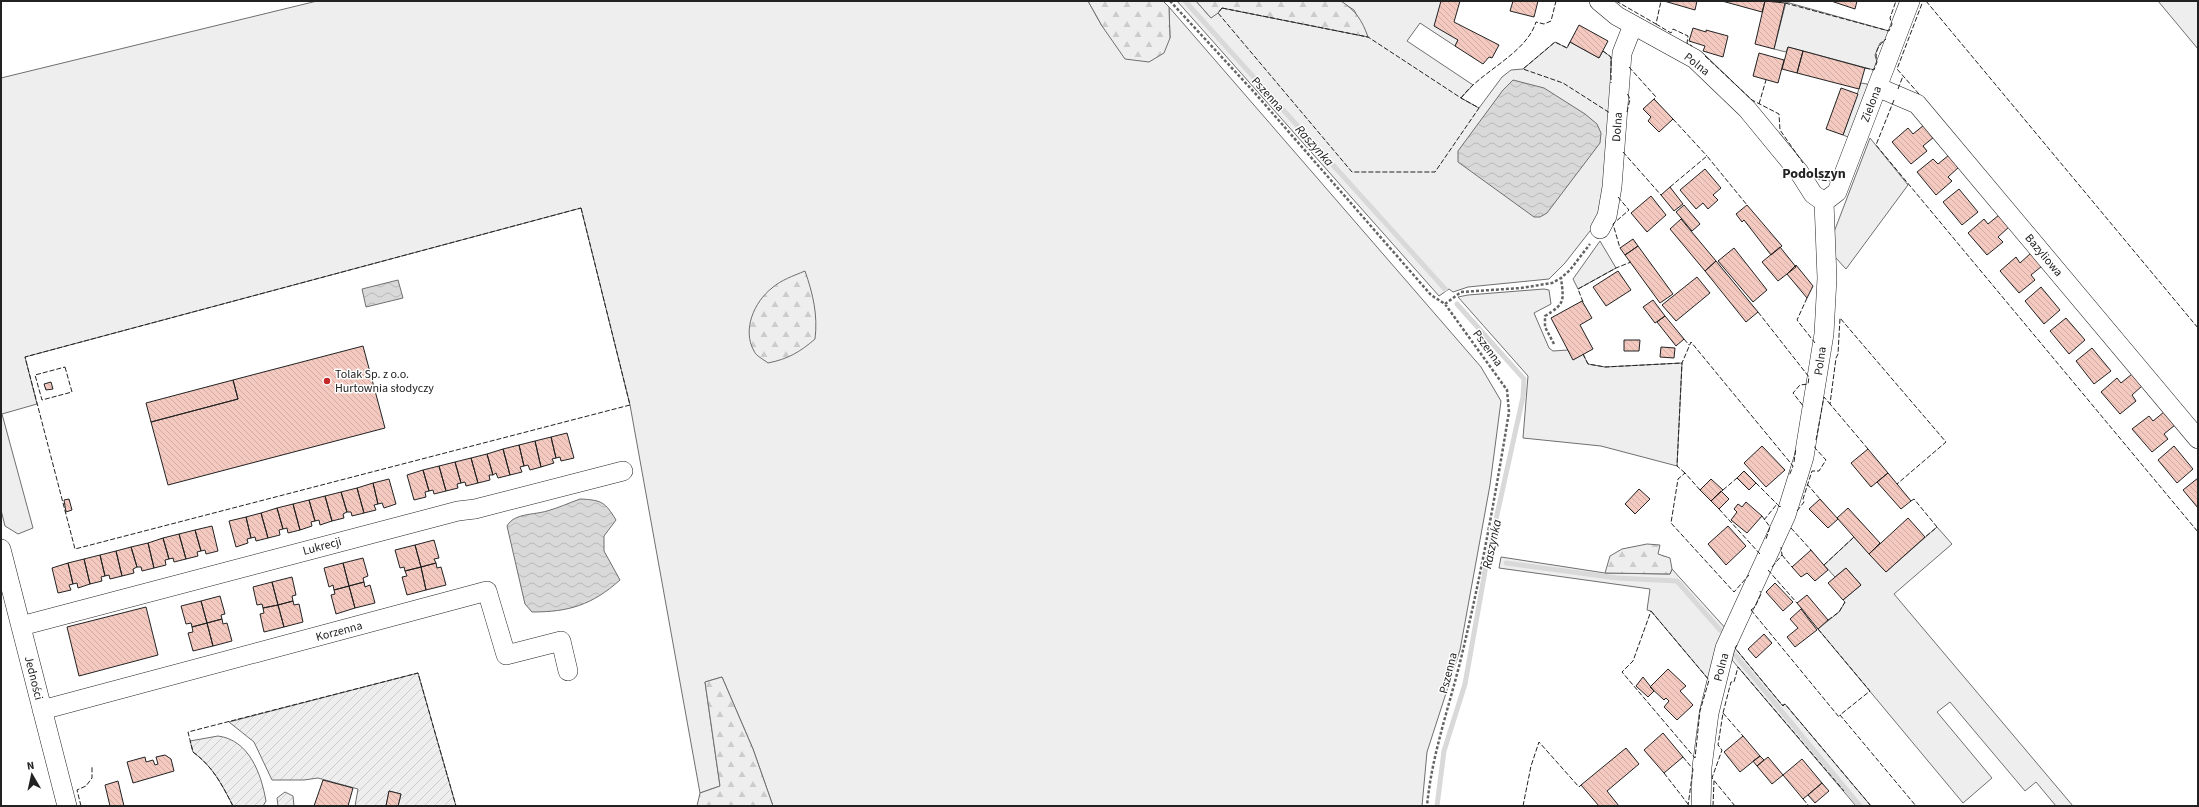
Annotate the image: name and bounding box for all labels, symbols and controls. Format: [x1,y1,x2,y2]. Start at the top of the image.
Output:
street label: Polna [1680,49,1713,80]
street label: Pszenna [1247,73,1288,116]
street label: Zielona [1857,84,1886,125]
street label: Dolna [1608,112,1627,142]
water label: Raszynka [1291,121,1338,170]
district label: Podolszyn [1782,164,1846,184]
street label: Bazyliowa [2021,230,2066,280]
street label: Pszenna [1468,326,1507,370]
street label: Polna [1810,346,1831,376]
place label: Tolak Sp. z o.o. Hurtownia słodyczy [335,366,434,397]
marker: Tolak Sp. z o.o. Hurtownia słodyczy [322,376,332,386]
water label: Raszynka [1478,518,1506,571]
street label: Lukrecji [301,533,343,560]
street label: Korzenna [314,617,364,646]
street label: Pszenna [1435,651,1462,695]
street label: Polna [1710,651,1733,683]
street label: Jedności [20,654,47,702]
north arrow [12,755,52,795]
text: N [26,758,35,774]

